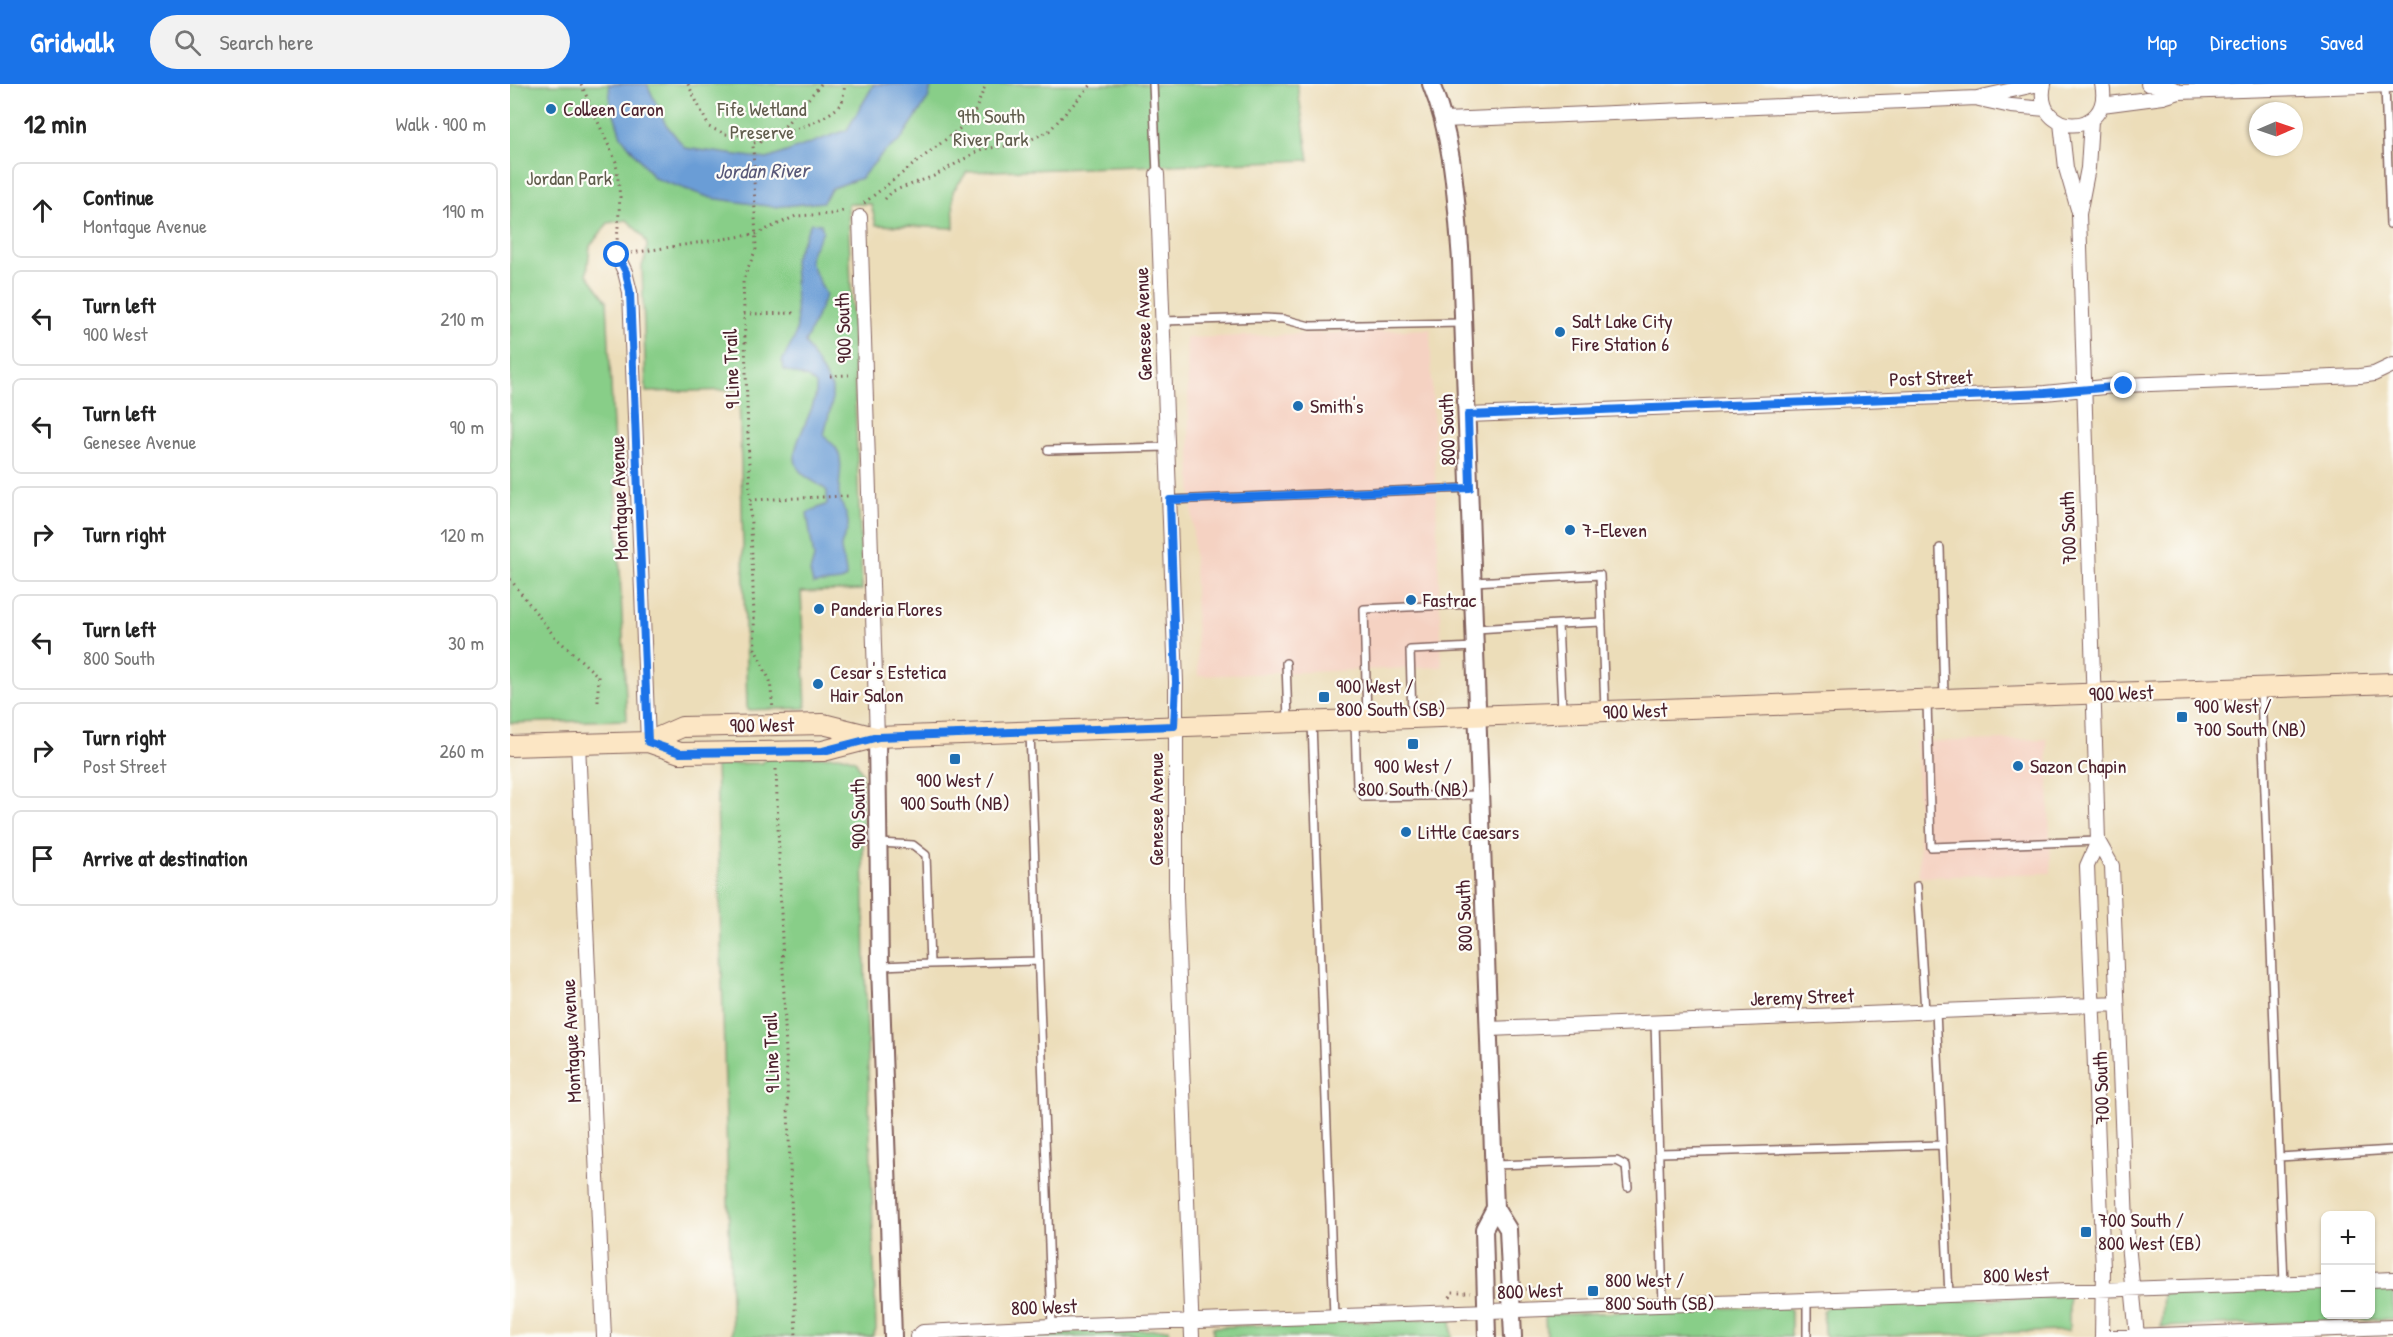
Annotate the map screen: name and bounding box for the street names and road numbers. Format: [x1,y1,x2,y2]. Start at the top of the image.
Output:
street label: Genesee Avenue [1127,267,1158,381]
street label: 900 South [828,292,857,364]
street label: 9 Line Trail [716,328,745,410]
street label: Post Street [1889,363,1974,392]
street label: 800 South [1432,394,1461,466]
street label: Montague Avenue [603,436,634,560]
street label: 700 South [2053,491,2082,565]
street label: 900 West [2088,678,2155,707]
street label: 900 West [1602,696,1669,725]
street label: 900 West [729,710,796,739]
street label: Genesee Avenue [1142,752,1169,866]
street label: 900 South [843,779,872,849]
street label: 800 South [1449,880,1478,952]
street label: Montague Avenue [554,978,587,1104]
street label: Jeremy Street [1749,981,1856,1012]
street label: 9 Line Trail [756,1012,785,1094]
street label: 700 South [2086,1051,2115,1125]
street label: 800 West [1983,1260,2051,1289]
street label: 800 West [1497,1276,1565,1305]
street label: 800 West [1011,1292,1079,1321]

